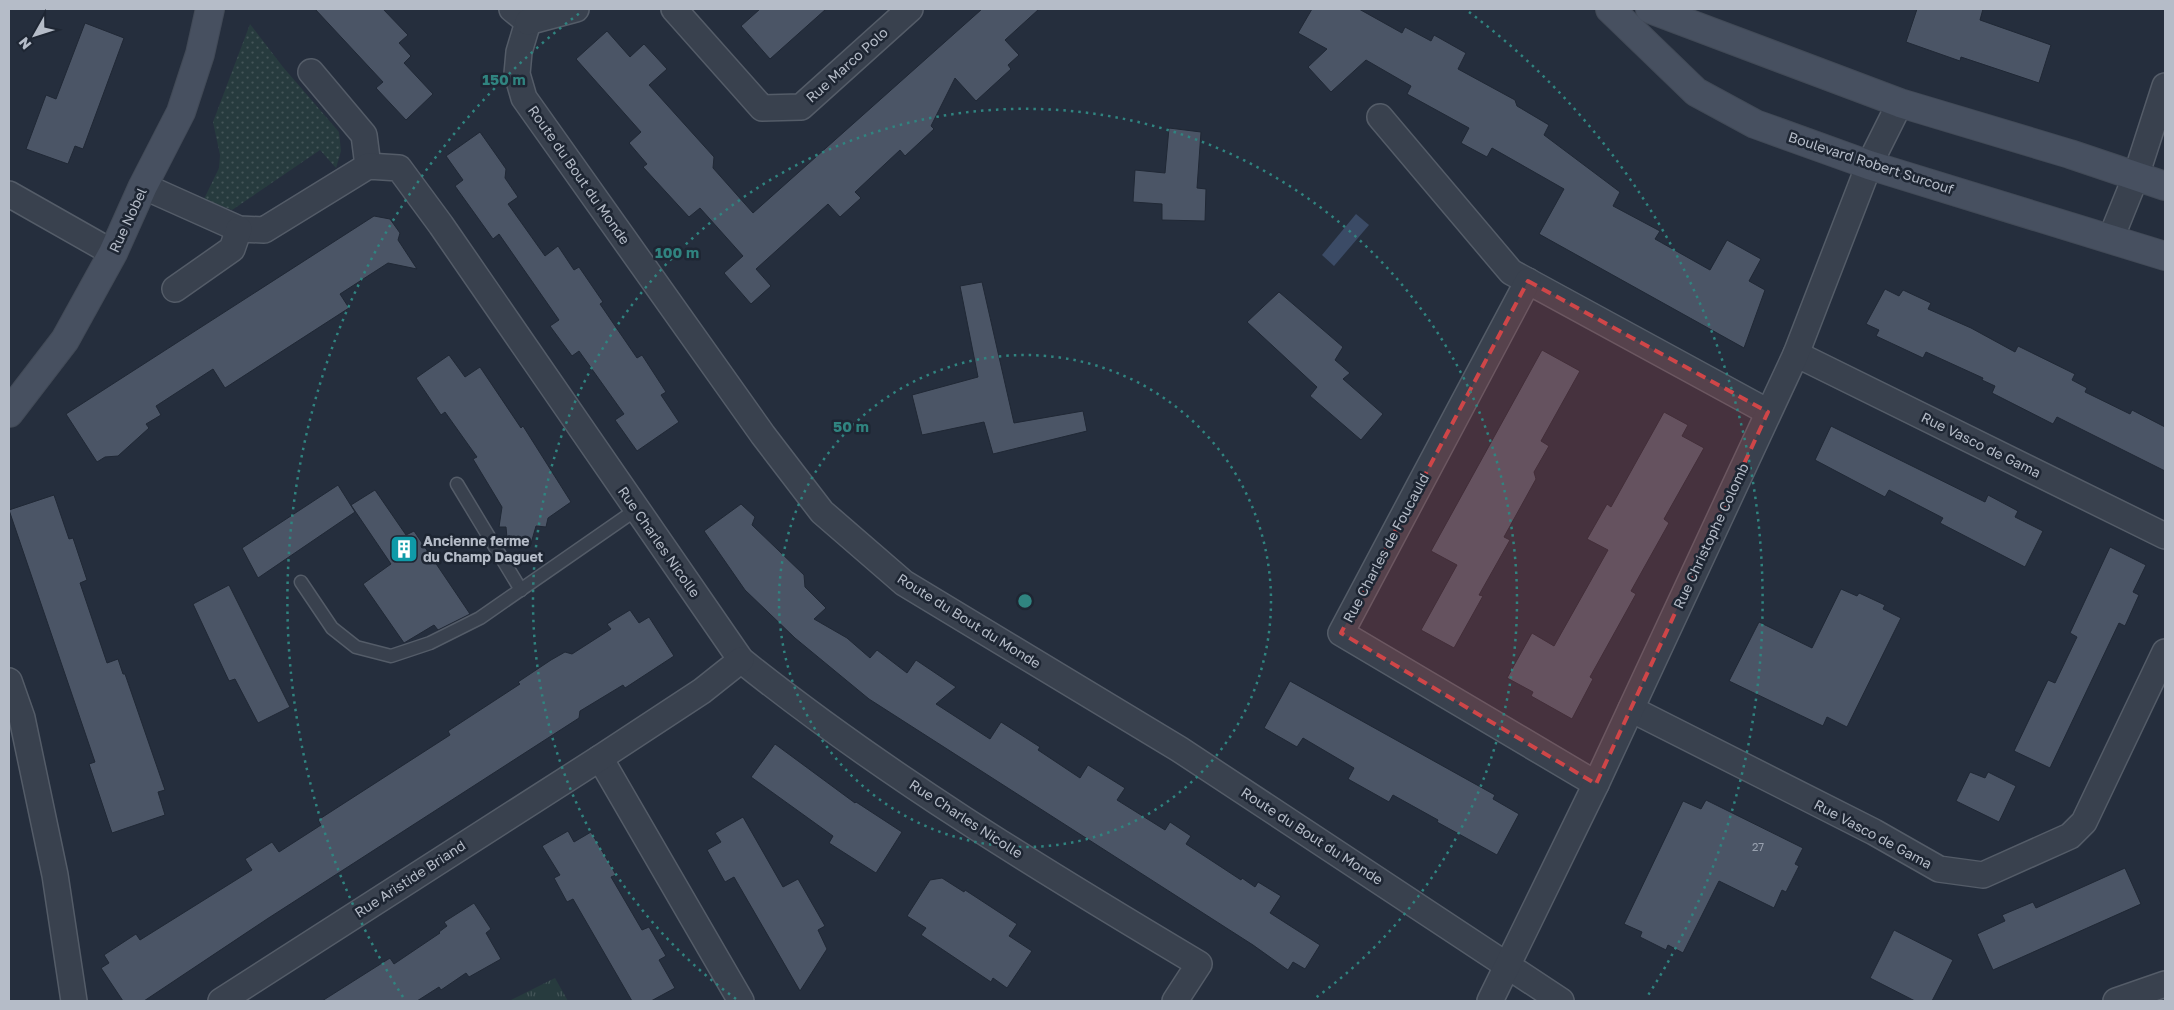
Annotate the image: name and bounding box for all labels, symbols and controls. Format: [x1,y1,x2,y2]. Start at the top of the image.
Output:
north arrow [10,10,60,60]
street label: Rue Marco Polo [802,23,891,106]
text: N [15,34,34,53]
text: 150 m [482,70,526,88]
street label: Route du Bout du Monde [525,102,634,247]
street label: Boulevard Robert Surcouf [1786,128,1956,197]
street label: Rue Nobel [105,185,150,255]
text: 100 m [655,243,699,261]
street label: Rue Vasco de Gama [1919,408,2044,481]
text: 50 m [833,417,869,435]
street label: Rue Christophe Colomb [1669,460,1752,611]
street label: Rue Charles de Foucauld [1339,470,1432,625]
street label: Rue Charles Nicolle [615,483,704,600]
place label: Ancienne ferme du Champ Daguet [423,532,544,565]
building icon: Ancienne ferme du Champ Daguet [389,534,419,564]
street label: Route du Bout du Monde [894,569,1044,672]
centre of rings [1016,592,1034,610]
street label: Rue Charles Nicolle [906,776,1026,862]
street label: Route du Bout du Monde [1238,783,1386,888]
street label: Rue Vasco de Gama [1811,795,1935,872]
street label: Rue Aristide Briand [351,836,468,921]
house number: 27 [1752,840,1764,853]

